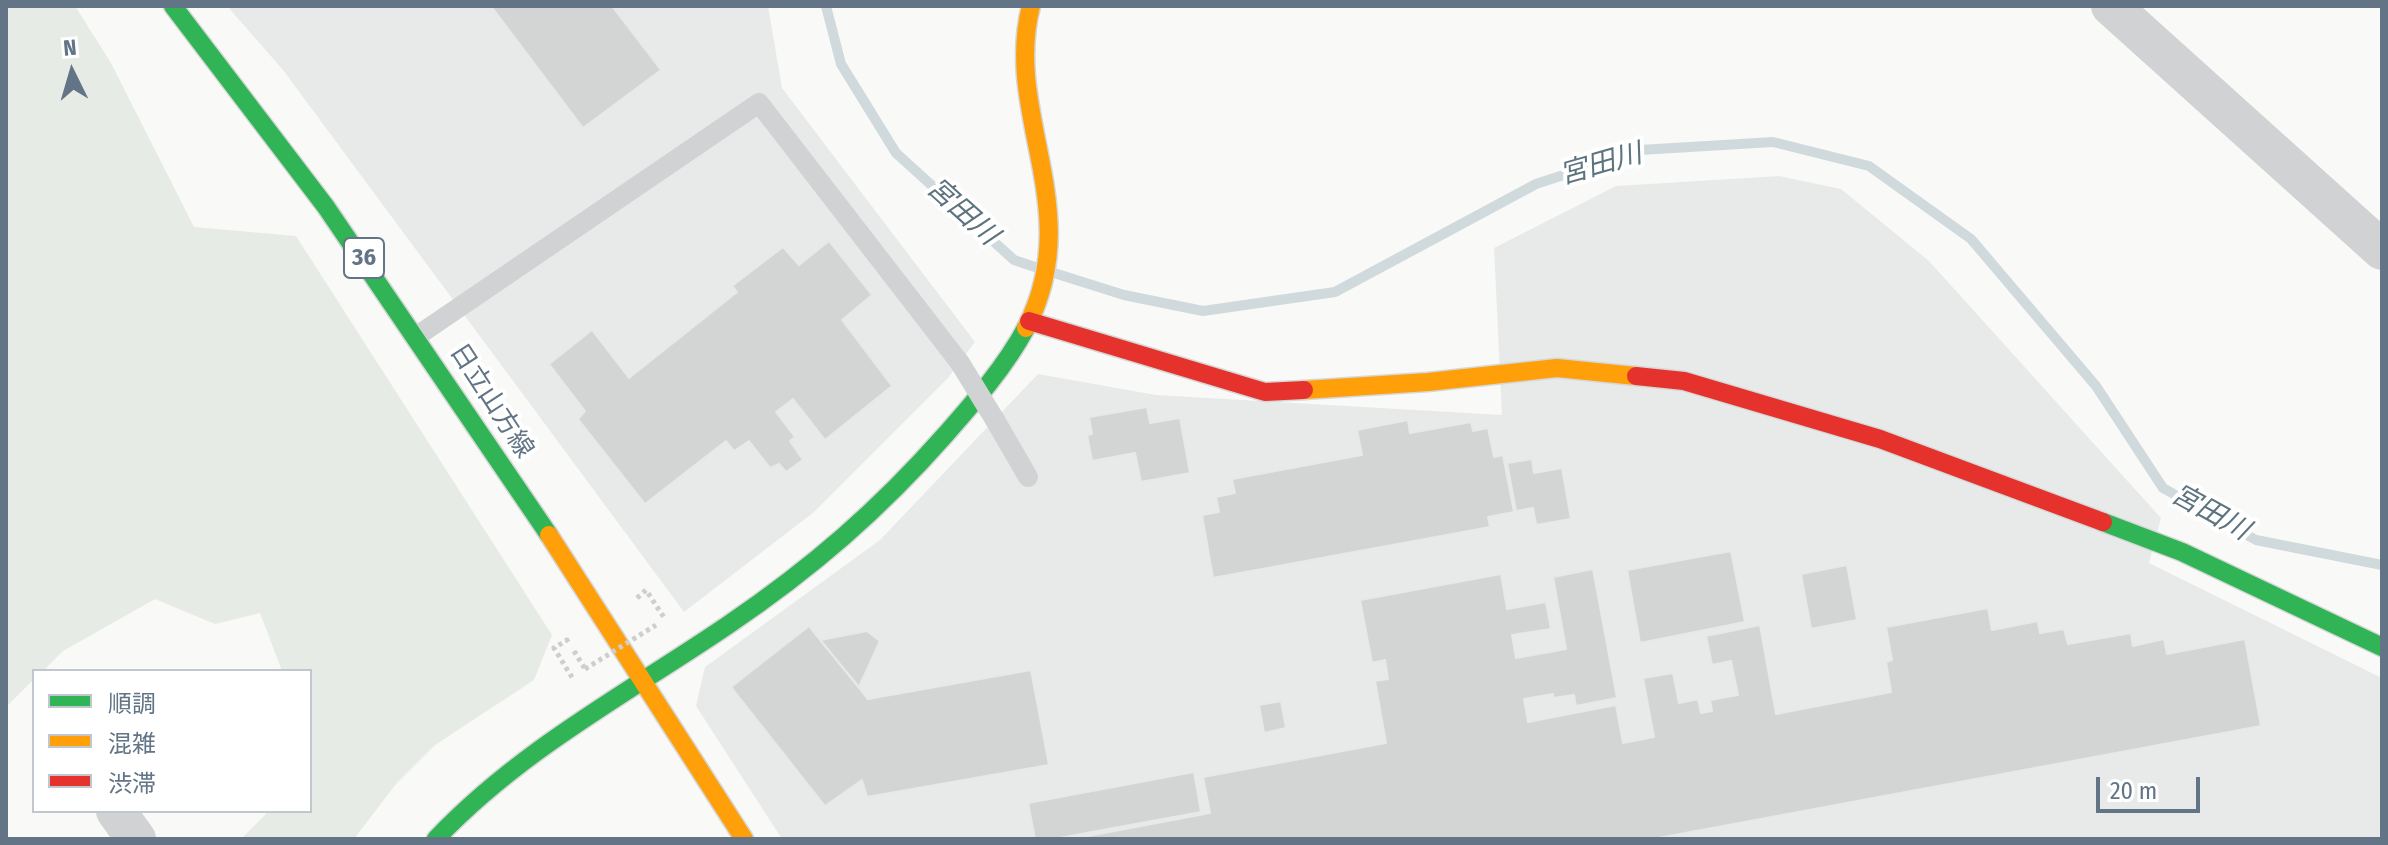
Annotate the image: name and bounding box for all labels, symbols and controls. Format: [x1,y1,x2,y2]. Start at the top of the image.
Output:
north arrow [32,32,112,112]
text: N [62,34,78,62]
water label: 宮田川 [1556,137,1646,193]
water label: 宮田川 [920,171,1004,253]
road number: 36 [344,238,384,278]
street label: 日立山方線 [443,338,539,464]
water label: 宮田川 [2165,478,2255,548]
legend [32,669,312,813]
text: 順調 [108,690,156,718]
text: 混雑 [108,730,156,758]
scale bar [2100,761,2204,811]
text: 渋滞 [108,770,156,798]
text: 20 m [2110,777,2157,805]

